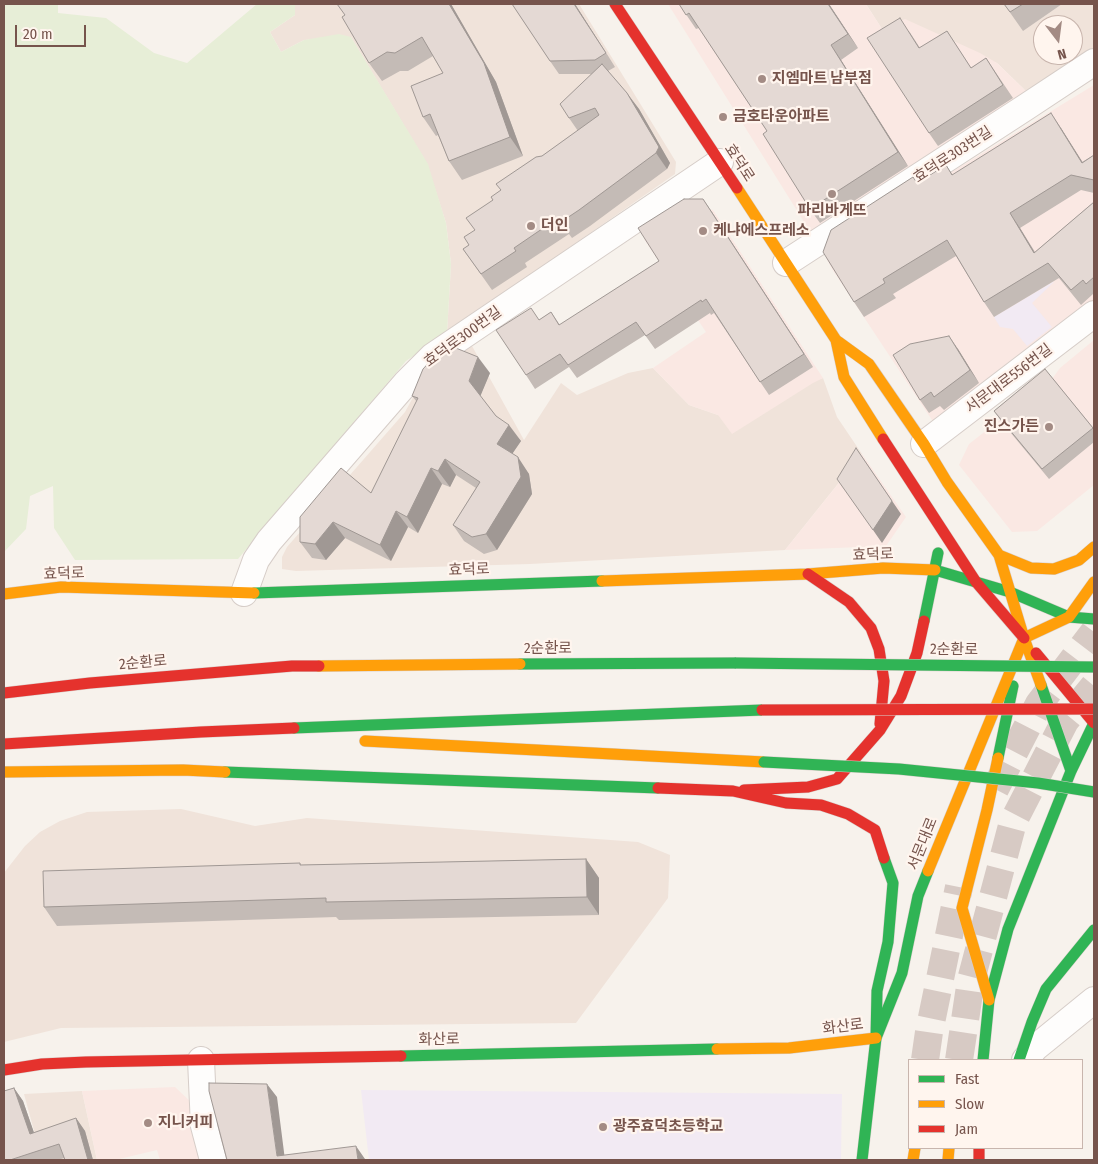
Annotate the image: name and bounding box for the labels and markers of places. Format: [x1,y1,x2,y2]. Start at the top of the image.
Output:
place label: 지엠마트 남부점 [772,70,872,88]
marker: 지엠마트 남부점 [756,73,768,85]
place label: 금호타운아파트 [733,108,830,126]
marker: 금호타운아파트 [717,111,729,123]
marker: 파리바게뜨 [826,188,838,200]
place label: 파리바게뜨 [798,202,866,220]
place label: 더인 [541,217,569,235]
marker: 더인 [525,220,537,232]
place label: 케냐에스프레소 [713,222,810,240]
marker: 케냐에스프레소 [697,225,709,237]
place label: 진스가든 [984,418,1039,436]
marker: 진스가든 [1043,421,1055,433]
place label: 지니커피 [158,1114,213,1132]
marker: 지니커피 [142,1117,154,1129]
place label: 광주효덕초등학교 [613,1118,723,1136]
marker: 광주효덕초등학교 [597,1121,609,1133]

